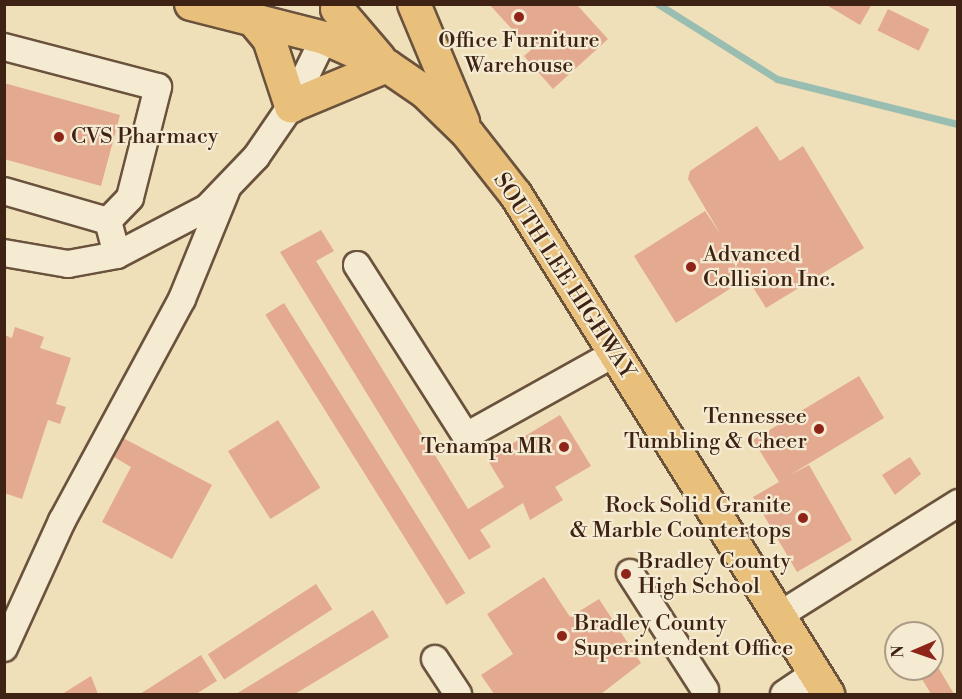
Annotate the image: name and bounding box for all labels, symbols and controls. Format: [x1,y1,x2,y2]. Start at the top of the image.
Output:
marker: Office Furniture Warehouse [512,10,526,24]
place label: Office Furniture Warehouse [438,27,600,78]
place label: CVS Pharmacy [71,124,218,150]
marker: CVS Pharmacy [52,130,66,144]
street label: SOUTH LEE HIGHWAY [488,168,640,384]
place label: Advanced Collision Inc. [703,241,835,292]
marker: Advanced Collision Inc. [684,260,698,274]
place label: Tennessee Tumbling & Cheer [624,403,807,454]
marker: Tennessee Tumbling & Cheer [812,422,826,436]
place label: Tenampa MR [421,434,552,460]
marker: Tenampa MR [557,440,571,454]
place label: Rock Solid Granite & Marble Countertops [570,492,791,544]
marker: Rock Solid Granite & Marble Countertops [796,511,810,525]
place label: Bradley County High School [638,548,791,600]
marker: Bradley County High School [619,567,633,581]
place label: Bradley County Superintendent Office [574,610,793,662]
north arrow [884,621,944,681]
marker: Bradley County Superintendent Office [555,629,569,643]
text: N [888,645,908,658]

